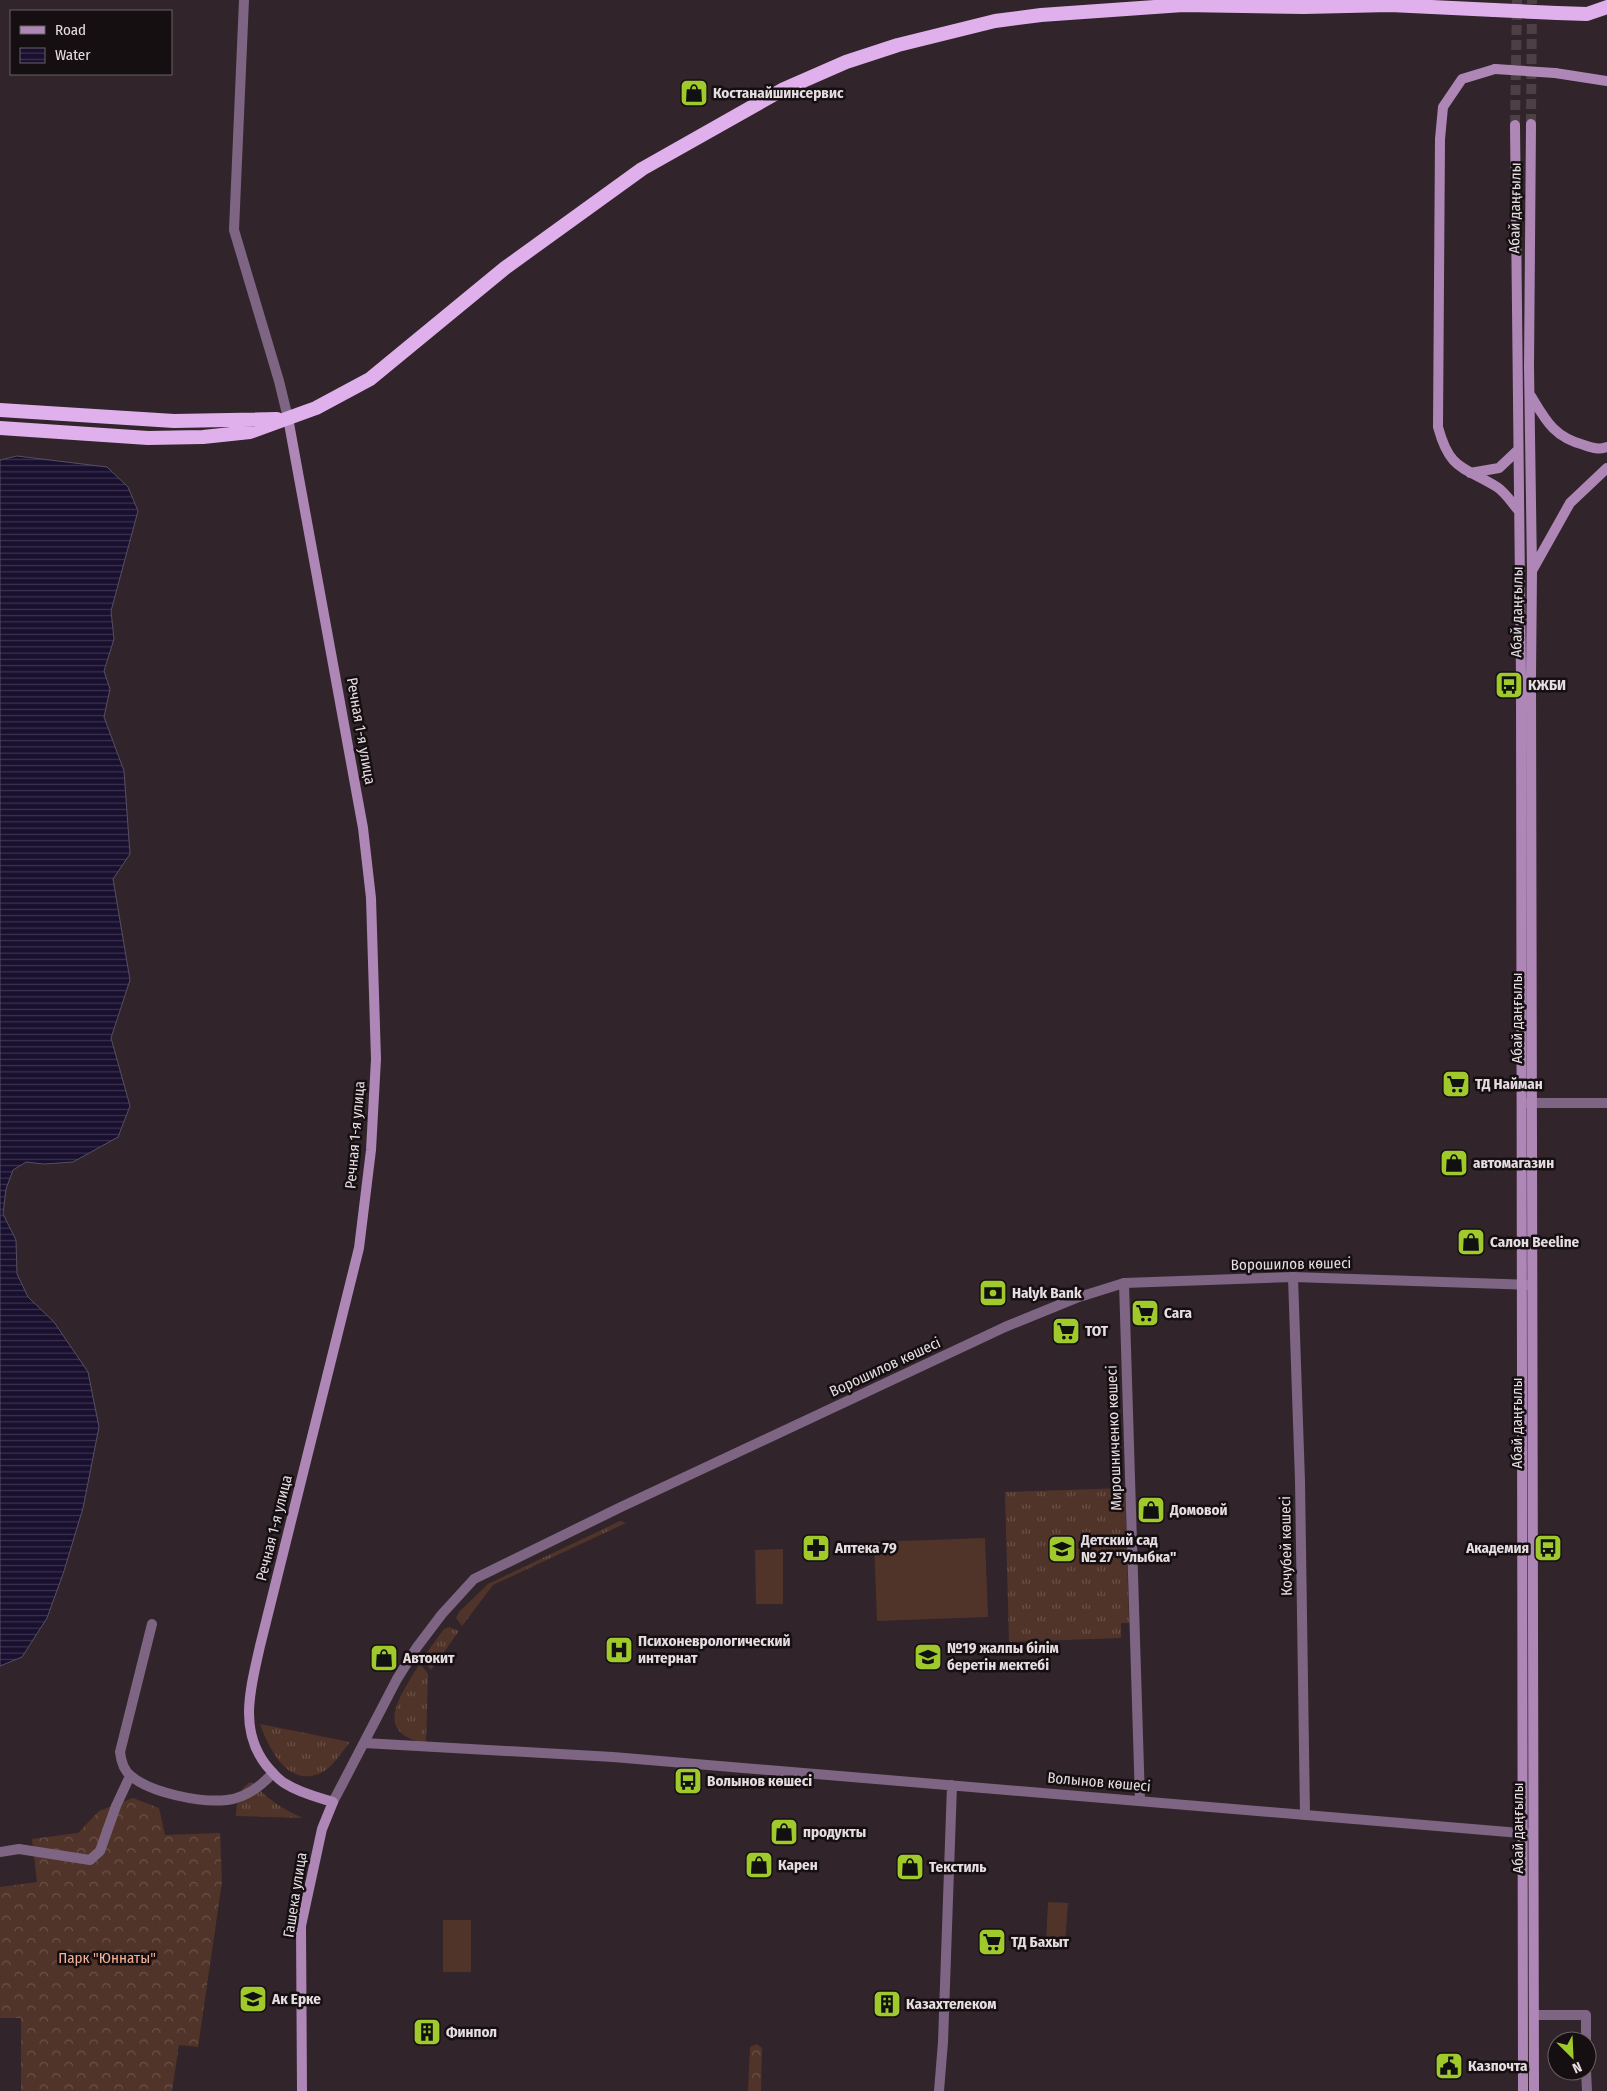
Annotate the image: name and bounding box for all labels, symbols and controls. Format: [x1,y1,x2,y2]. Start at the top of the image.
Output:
legend [10,10,172,75]
text: Road [55,21,86,39]
text: Water [55,46,91,64]
shop icon: Костанайшинсервис [679,78,709,108]
place label: Костанайшинсервис [713,84,844,102]
street label: Абай даңғылы [1505,162,1525,254]
street label: Абай даңғылы [1507,566,1527,658]
bus stop icon: КЖБИ [1494,670,1524,700]
street label: Речная 1-я улица [343,676,379,786]
place label: КЖБИ [1528,676,1566,694]
street label: Абай даңғылы [1508,972,1526,1064]
supermarket icon: ТД Найман [1441,1069,1471,1099]
place label: ТД Найман [1475,1075,1543,1093]
street label: Речная 1-я улица [341,1080,369,1190]
shop icon: автомагазин [1439,1148,1469,1178]
place label: автомагазин [1473,1154,1554,1172]
shop icon: Cалон Beeline [1456,1227,1486,1257]
place label: Cалон Beeline [1490,1233,1580,1251]
street label: Ворошилов көшесі [1231,1254,1351,1274]
bank icon: Halyk Bank [978,1278,1008,1308]
place label: Halyk Bank [1012,1284,1082,1302]
supermarket icon: Сага [1130,1298,1160,1328]
place label: Сага [1164,1304,1193,1322]
supermarket icon: ТОТ [1051,1316,1081,1346]
place label: ТОТ [1085,1322,1109,1340]
street label: Ворошилов көшесі [827,1333,943,1401]
street label: Мирошниченко көшесі [1102,1365,1126,1511]
street label: Абай даңғылы [1508,1377,1526,1469]
street label: Речная 1-я улица [252,1473,296,1583]
shop icon: Домовой [1136,1495,1166,1525]
street label: Кочубей көшесі [1276,1496,1296,1596]
place label: Домовой [1169,1501,1227,1519]
place label: Детский сад № 27 "Улыбка" [1080,1531,1176,1566]
pharmacy icon: Аптека 79 [801,1533,831,1563]
bus stop icon: Академия [1533,1533,1563,1563]
school or university icon: Детский сад № 27 "Улыбка" [1047,1534,1077,1564]
place label: Аптека 79 [834,1539,897,1557]
place label: Академия [1465,1539,1529,1557]
place label: Психоневрологический интернат [638,1632,790,1667]
hospital icon: Психоневрологический интернат [604,1635,634,1665]
place label: №19 жалпы білім беретін мектебі [947,1639,1059,1674]
school or university icon: №19 жалпы білім беретін мектебі [913,1642,943,1672]
shop icon: Автокит [369,1643,399,1673]
place label: Автокит [402,1649,455,1667]
bus stop icon: Волынов көшесі [673,1766,703,1796]
street label: Волынов көшесі [1047,1769,1151,1795]
place label: Волынов көшесі [707,1772,812,1790]
street label: Абай даңғылы [1509,1782,1527,1874]
shop icon: продукты [769,1817,799,1847]
place label: продукты [803,1823,866,1841]
shop icon: Карен [744,1850,774,1880]
street label: Гашека улица [279,1851,311,1939]
shop icon: Текстиль [895,1852,925,1882]
place label: Карен [778,1856,818,1874]
place label: Текстиль [929,1858,986,1876]
supermarket icon: ТД Бахыт [977,1927,1007,1957]
place label: ТД Бахыт [1011,1933,1070,1951]
park label: Парк "Юннаты" [58,1949,156,1967]
school or university icon: Ак Ерке [238,1984,268,2014]
building icon: Казахтелеком [872,1989,902,2019]
place label: Ак Ерке [271,1990,321,2008]
place label: Казахтелеком [906,1995,996,2013]
building icon: Финпол [412,2017,442,2047]
place label: Финпол [446,2023,497,2041]
north arrow [1547,2031,1597,2081]
public building icon: Казпочта [1434,2051,1464,2081]
place label: Казпочта [1468,2057,1528,2075]
text: N [1570,2058,1584,2077]

